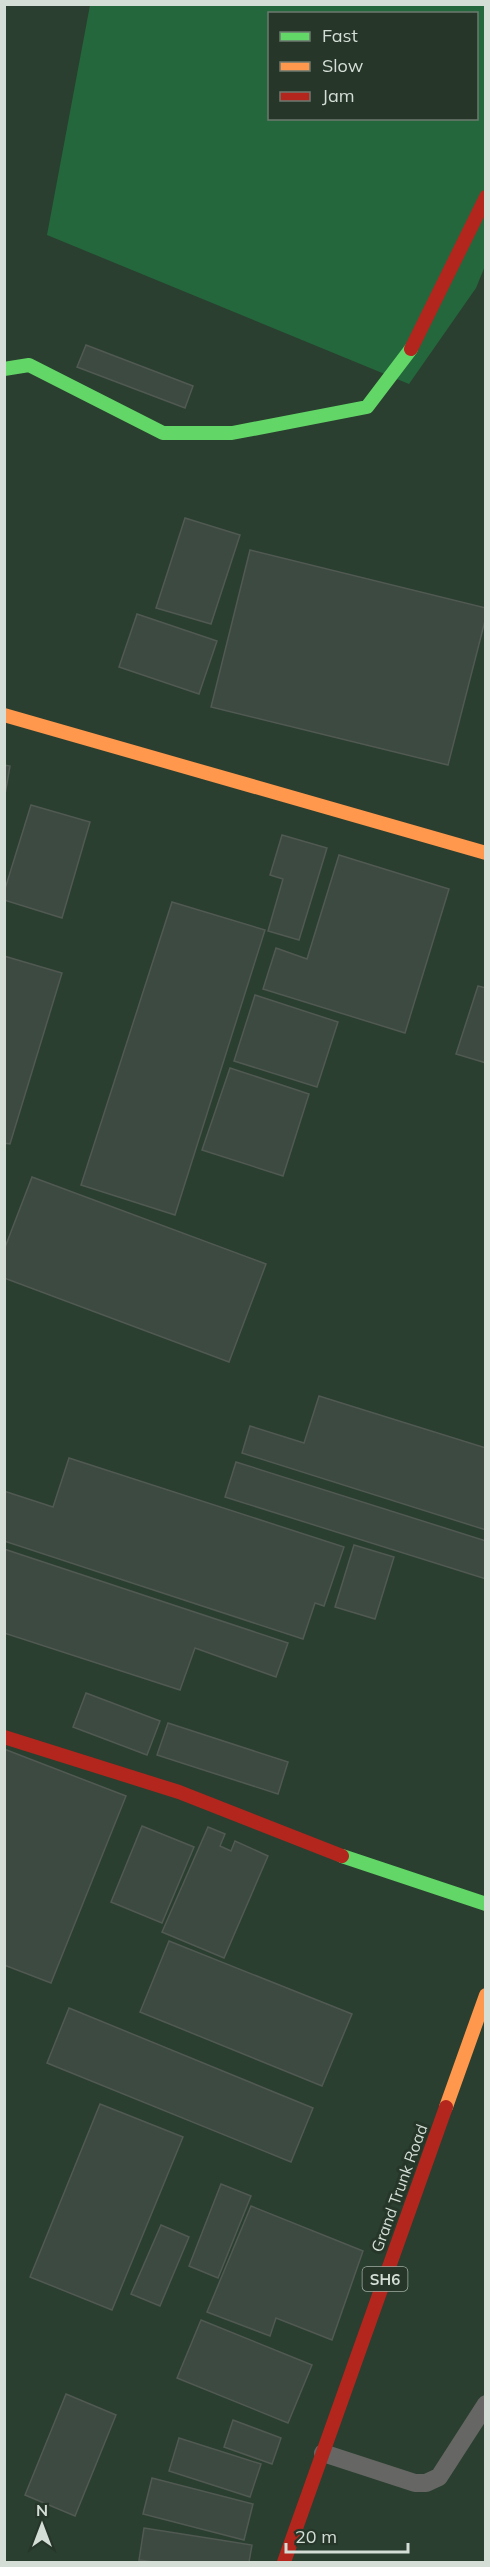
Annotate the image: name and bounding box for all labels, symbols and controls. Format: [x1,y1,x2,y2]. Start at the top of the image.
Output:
legend [268,12,478,120]
text: Fast [322,24,358,47]
text: Slow [322,54,364,77]
text: Jam [322,84,355,107]
street label: Grand Trunk Road [367,2121,431,2255]
road number: SH6 [362,2267,408,2291]
north arrow [12,2495,72,2555]
text: N [36,2500,48,2520]
scale bar [286,2516,408,2554]
text: 20 m [295,2525,337,2548]

